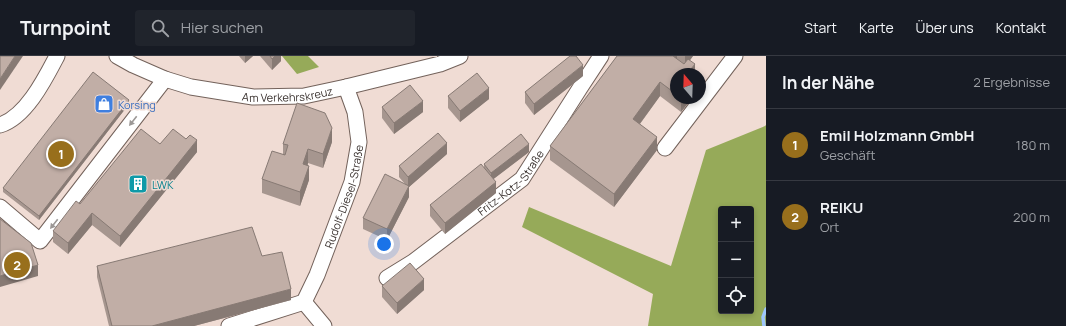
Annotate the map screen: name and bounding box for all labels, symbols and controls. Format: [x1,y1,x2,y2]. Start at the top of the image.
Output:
search box [135,10,415,46]
text: Turnpoint [20,15,111,41]
icon: search [149,17,171,39]
text: Hier suchen [181,17,263,38]
text: Start [804,18,837,37]
text: Karte [859,18,894,37]
text: Über uns [916,18,974,37]
text: Kontakt [996,18,1046,37]
north arrow [670,68,706,104]
text: In der Nähe [782,71,875,94]
text: 2 Ergebnisse [973,73,1050,91]
street label: Am Verkehrskreuz [241,83,334,105]
shop icon: Korsing [93,93,115,115]
place label: Korsing [118,97,156,112]
one-way arrow [129,116,137,126]
text: Emil Holzmann GmbH [820,125,974,146]
text: 1 [792,136,798,154]
text: 180 m [1016,136,1050,154]
pin: 1 [48,139,74,169]
street label: Rudolf-Diesel-Straße [320,143,366,250]
street label: Fritz-Kotz-Straße [474,146,547,218]
text: Geschäft [820,146,876,164]
building icon: LWK [127,173,149,195]
place label: LWK [152,177,174,192]
text: REIKU [820,197,863,218]
map controls [718,206,754,314]
button: + [718,206,754,242]
text: 2 [791,208,799,226]
text: 200 m [1013,208,1050,226]
text: Ort [820,218,839,236]
one-way arrow [50,219,58,229]
your location [374,234,394,254]
button: − [718,242,754,278]
pin: 2 [4,250,30,280]
button: locate [718,278,754,314]

